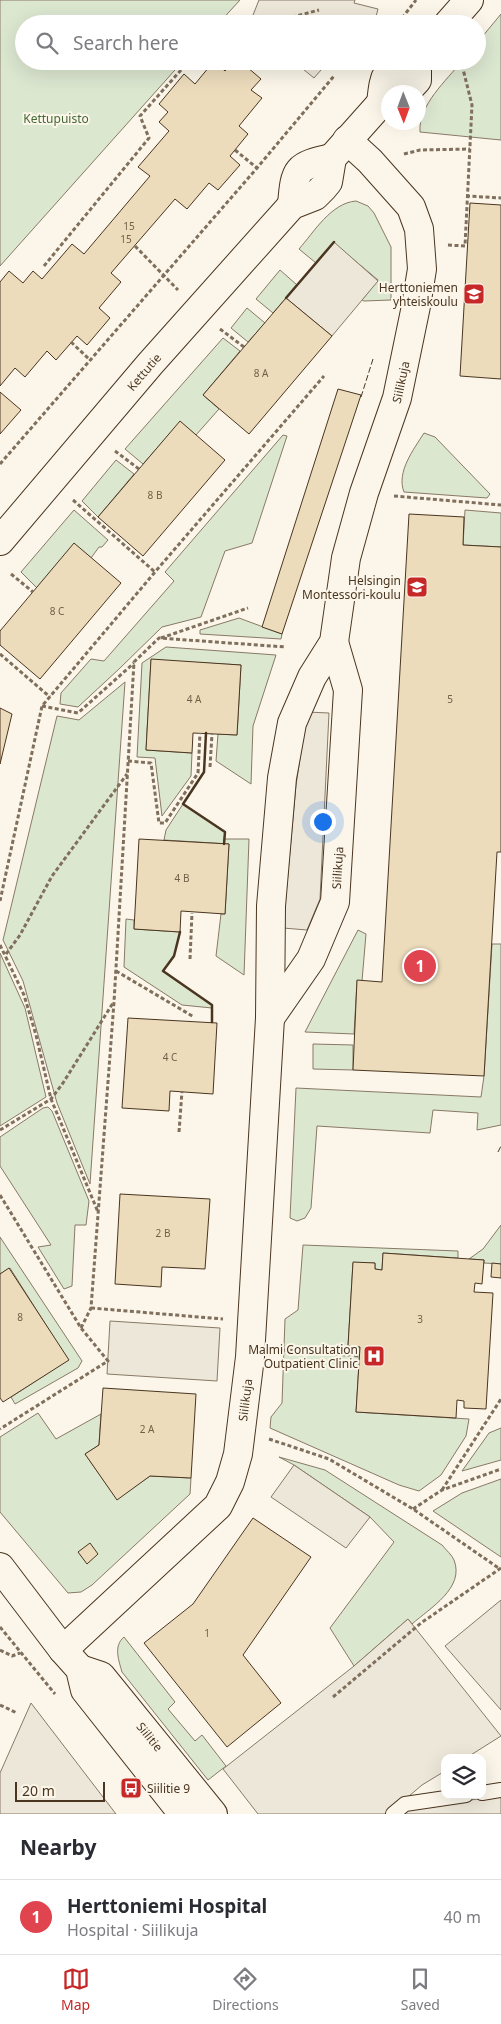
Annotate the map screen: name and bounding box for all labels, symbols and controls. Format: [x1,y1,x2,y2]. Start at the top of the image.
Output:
search box [15,15,486,70]
icon: search [33,29,61,57]
text: Search here [73,30,179,56]
north arrow [381,85,426,130]
park label: Kettupuisto [23,110,89,127]
house number: 15 [123,219,135,233]
house number: 15 [120,232,132,246]
place label: Herttoniemen yhteiskoulu [379,279,458,310]
school or university icon: Herttoniemen yhteiskoulu [462,282,486,306]
street label: Kettutie [123,349,165,394]
street label: Siilikuja [387,359,413,405]
house number: 8 A [254,366,269,380]
house number: 8 B [148,488,162,502]
place label: Helsingin Montessori-koulu [302,572,401,603]
school or university icon: Helsingin Montessori-koulu [405,575,429,599]
house number: 8 C [50,604,65,618]
house number: 4 A [187,692,202,706]
house number: 5 [447,692,453,706]
your location [310,809,336,835]
street label: Siilikuja [327,846,347,890]
house number: 4 B [175,871,189,885]
pin: 1 [404,947,436,985]
house number: 4 C [163,1050,178,1064]
house number: 2 B [156,1226,170,1240]
house number: 8 [17,1310,23,1324]
house number: 3 [417,1312,423,1326]
place label: Malmi Consultation Outpatient Clinic [248,1341,358,1372]
hospital icon: Malmi Consultation Outpatient Clinic [362,1344,386,1368]
street label: Siilikuja [234,1378,256,1422]
house number: 2 A [140,1422,155,1436]
house number: 1 [204,1626,210,1640]
street label: Siilitie [133,1718,167,1755]
map controls [441,1754,486,1799]
button: layers [441,1754,486,1799]
bus stop icon: Siilitie 9 [119,1776,143,1800]
scale bar [15,1779,105,1802]
place label: Siilitie 9 [147,1780,190,1797]
text: 20 m [22,1781,55,1800]
text: Nearby [20,1833,96,1861]
text: Herttoniemi Hospital [67,1893,267,1919]
text: 1 [31,1906,41,1928]
text: 40 m [444,1906,481,1928]
text: Hospital · Siilikuja [67,1919,199,1941]
tab: Map [61,1965,90,2014]
tab: Directions [212,1965,279,2014]
tab: Saved [401,1965,440,2014]

